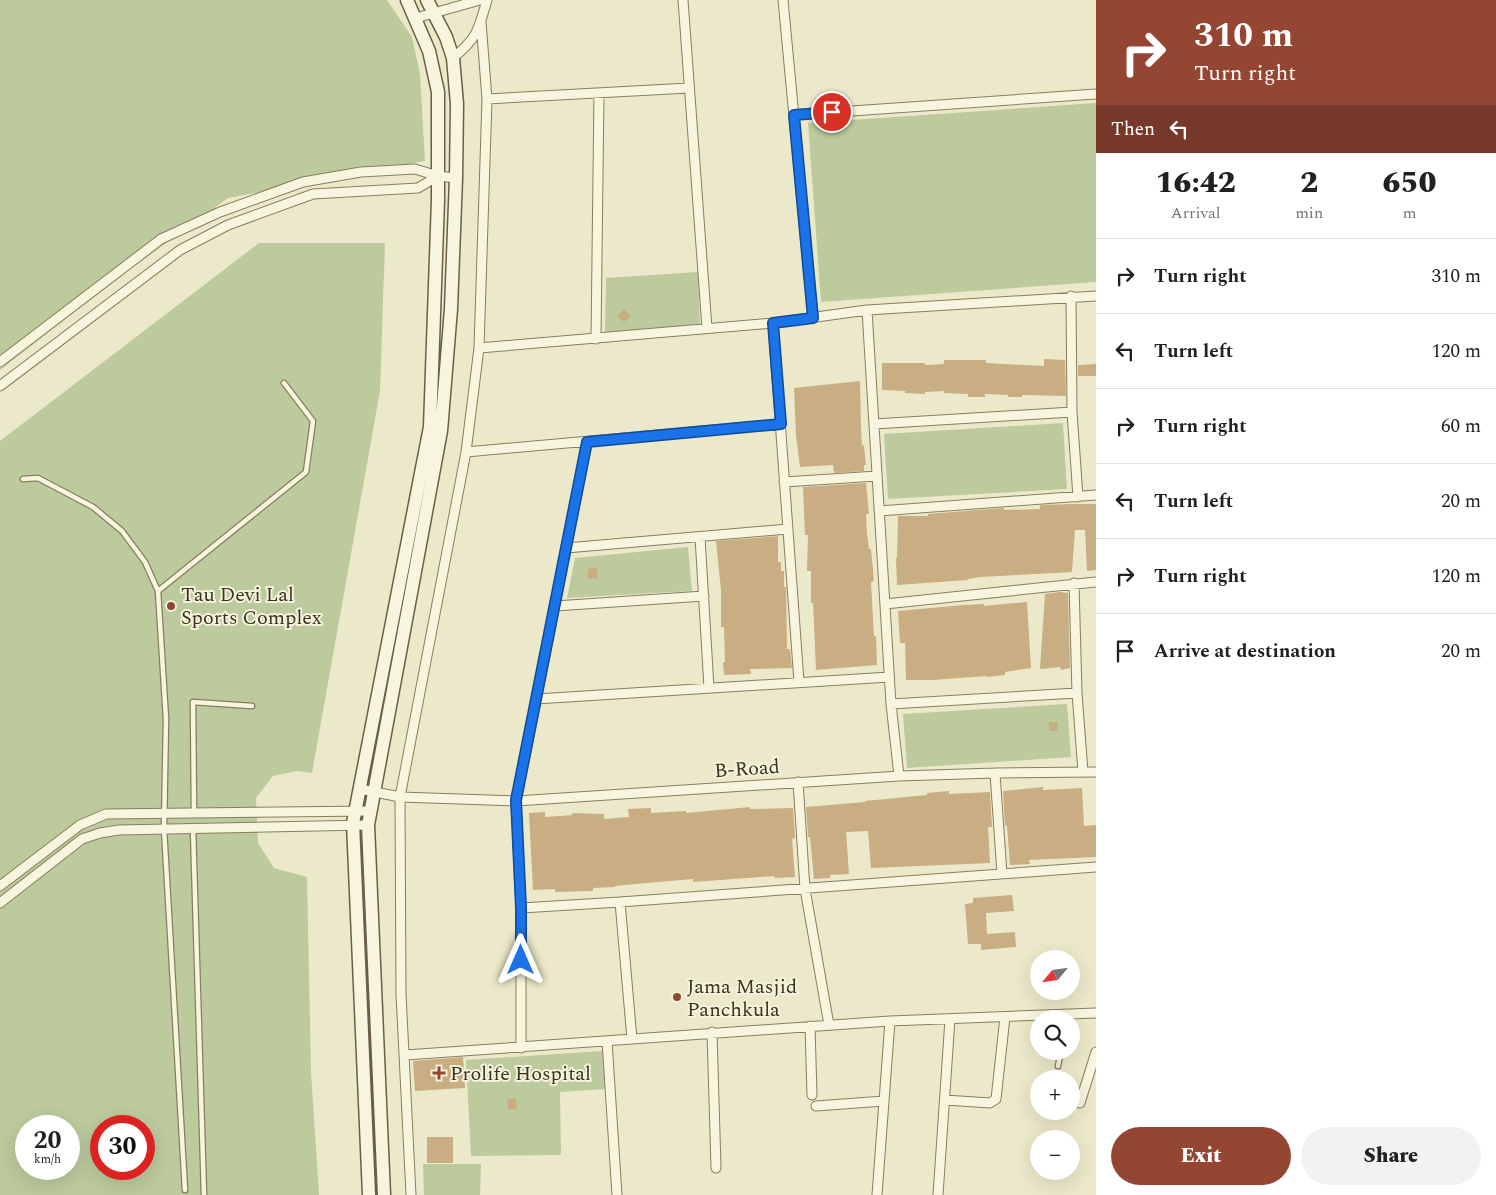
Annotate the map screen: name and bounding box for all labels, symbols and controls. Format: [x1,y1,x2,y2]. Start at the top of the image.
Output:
text: 310 m [1194,9,1293,62]
icon: right [1111,20,1176,85]
text: Turn right [1194,57,1296,90]
pin [811,91,853,133]
icon: arrive [818,98,846,126]
text: Then [1111,115,1155,144]
icon: left [1165,115,1193,143]
text: 16:42 [1155,160,1236,206]
text: 2 [1300,160,1318,206]
text: 650 [1383,160,1437,206]
text: Arrival [1171,201,1221,225]
text: min [1295,201,1323,225]
text: m [1403,201,1416,225]
icon: right [1111,262,1139,290]
text: Turn right [1154,262,1247,291]
text: 310 m [1431,262,1481,291]
icon: left [1111,337,1139,365]
text: Turn left [1154,337,1233,366]
text: 120 m [1431,337,1481,366]
icon: right [1111,412,1139,440]
text: Turn right [1154,412,1247,441]
text: 60 m [1441,412,1481,441]
icon: left [1111,487,1139,515]
text: Turn left [1154,487,1233,516]
text: 20 m [1441,487,1481,516]
icon: right [1111,562,1139,590]
text: Turn right [1154,562,1247,591]
text: 120 m [1431,562,1481,591]
place label: Tau Devi Lal Sports Complex [181,580,322,633]
marker: Tau Devi Lal Sports Complex [165,600,177,612]
icon: arrive [1111,637,1139,665]
text: Arrive at destination [1154,637,1336,666]
text: 20 m [1441,637,1481,666]
street label: B-Road [713,752,781,786]
position arrow [494,933,546,985]
north arrow [1030,950,1080,1000]
map controls [1030,950,1080,1180]
place label: Jama Masjid Panchkula [687,972,797,1025]
marker: Jama Masjid Panchkula [671,991,683,1003]
button: search [1030,1010,1080,1060]
place label: Prolife Hospital [450,1059,591,1089]
marker: Prolife Hospital [432,1066,446,1080]
button: + [1030,1070,1080,1120]
speed limit sign: 30 [90,1115,155,1180]
text: 20 [33,1122,62,1160]
button: Exit [1111,1127,1291,1185]
button: Share [1301,1127,1481,1185]
button: − [1030,1130,1080,1180]
text: km/h [34,1150,61,1169]

